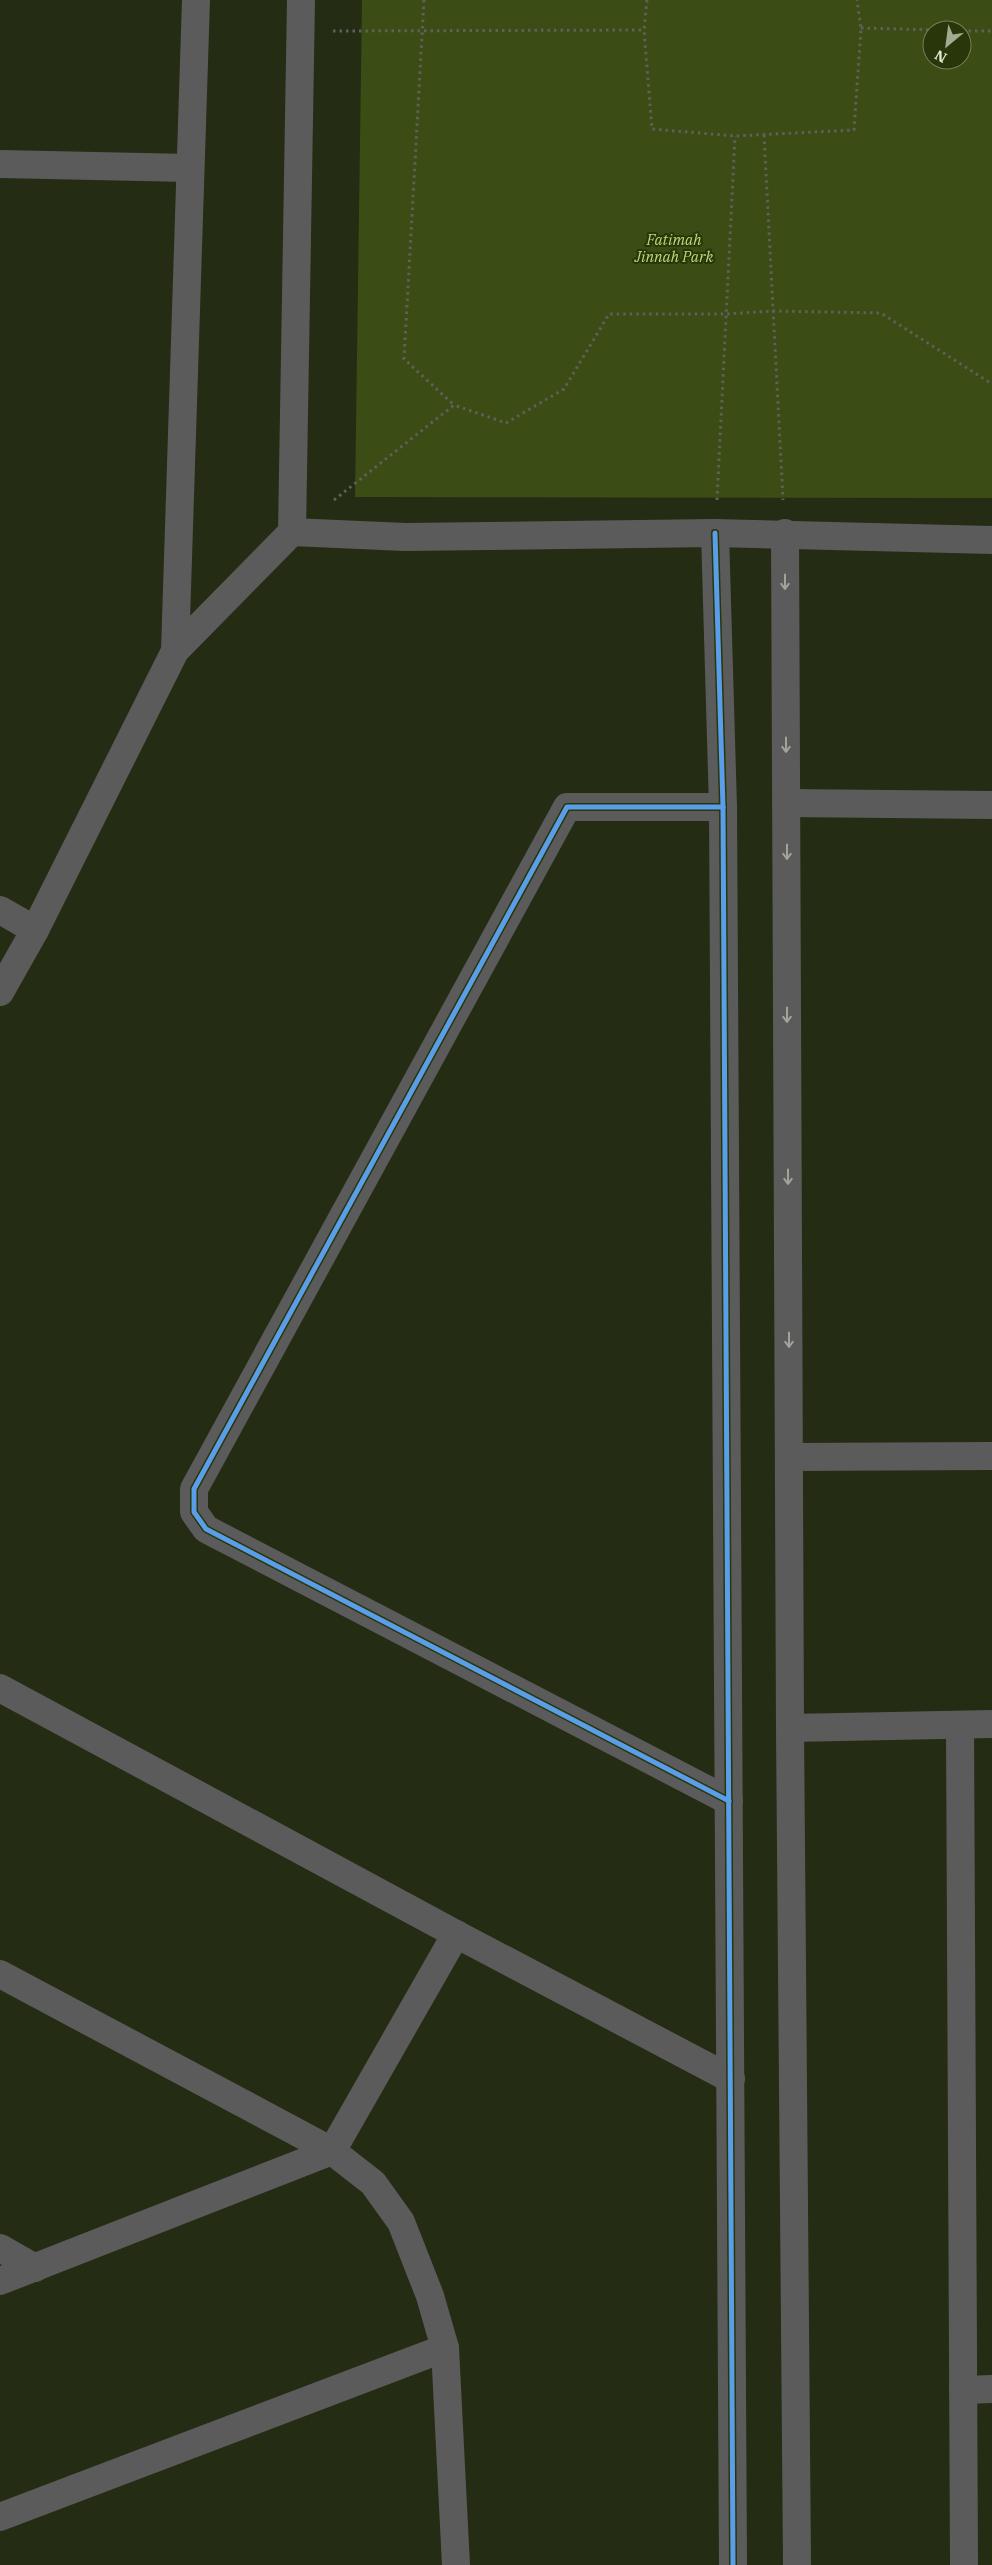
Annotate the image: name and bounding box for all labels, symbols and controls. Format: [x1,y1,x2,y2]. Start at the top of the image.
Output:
north arrow [922,20,972,70]
text: N [931,46,950,67]
park label: Fatimah Jinnah Park [634,230,714,266]
one-way arrow [780,574,790,590]
one-way arrow [781,736,791,752]
one-way arrow [782,844,791,860]
one-way arrow [782,1006,792,1022]
one-way arrow [783,1168,793,1185]
one-way arrow [784,1331,794,1347]

